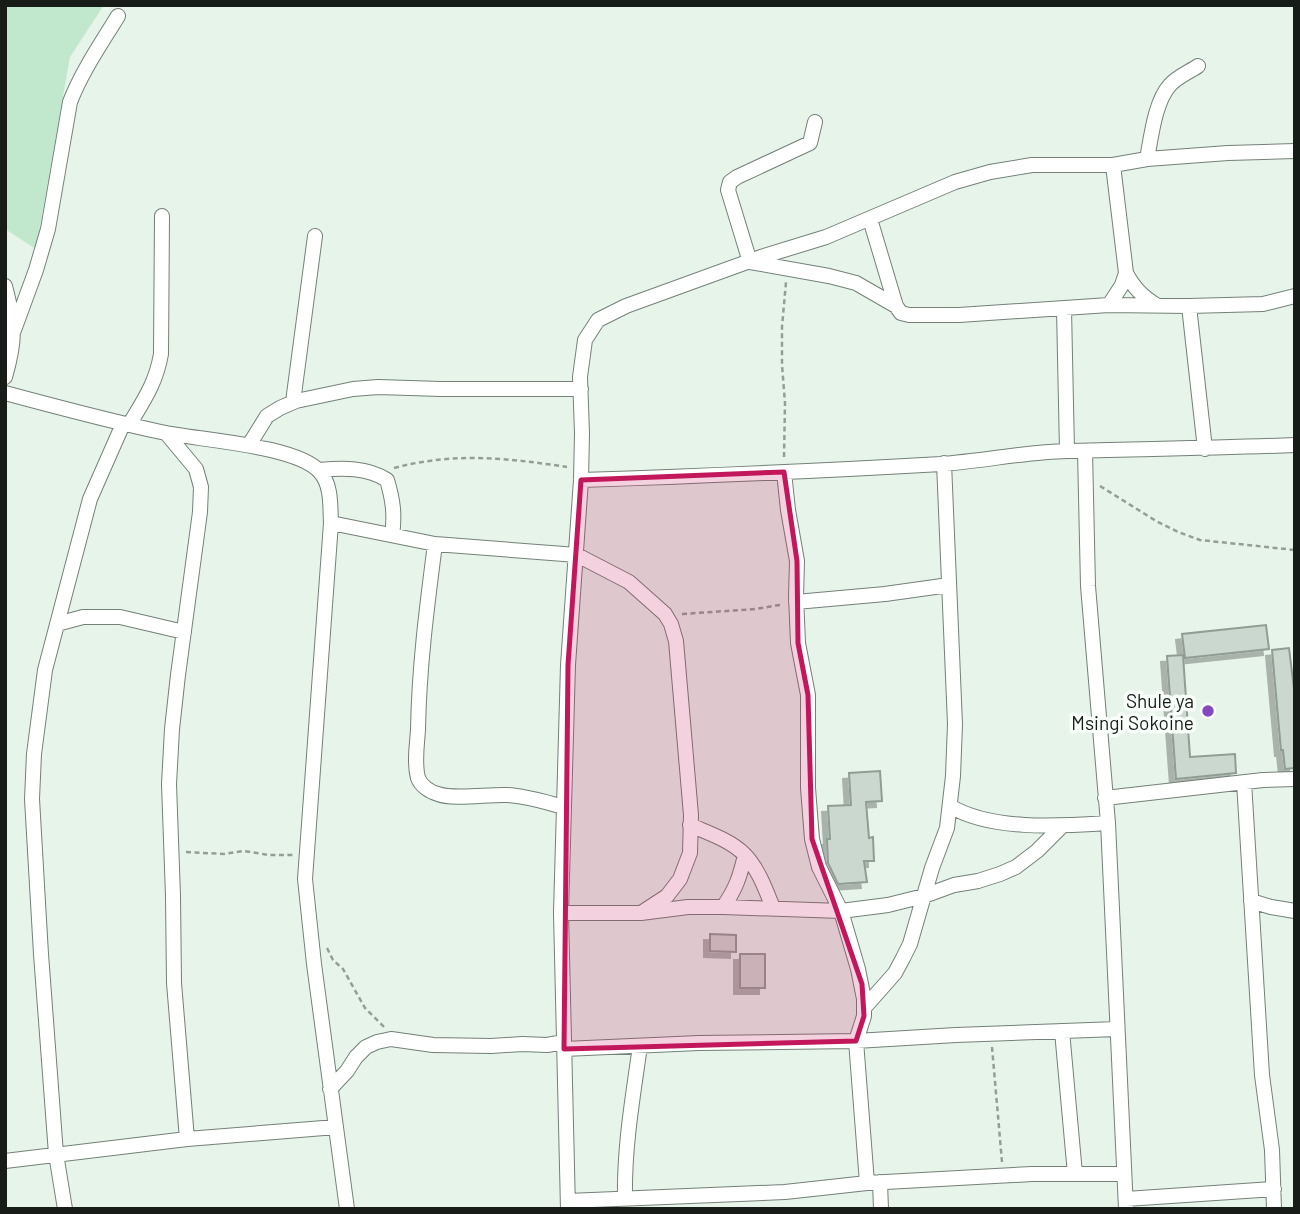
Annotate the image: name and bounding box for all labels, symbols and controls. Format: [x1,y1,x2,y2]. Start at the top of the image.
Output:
place label: Shule ya Msingi Sokoine [1071,689,1194,734]
marker: Shule ya Msingi Sokoine [1200,703,1216,719]

